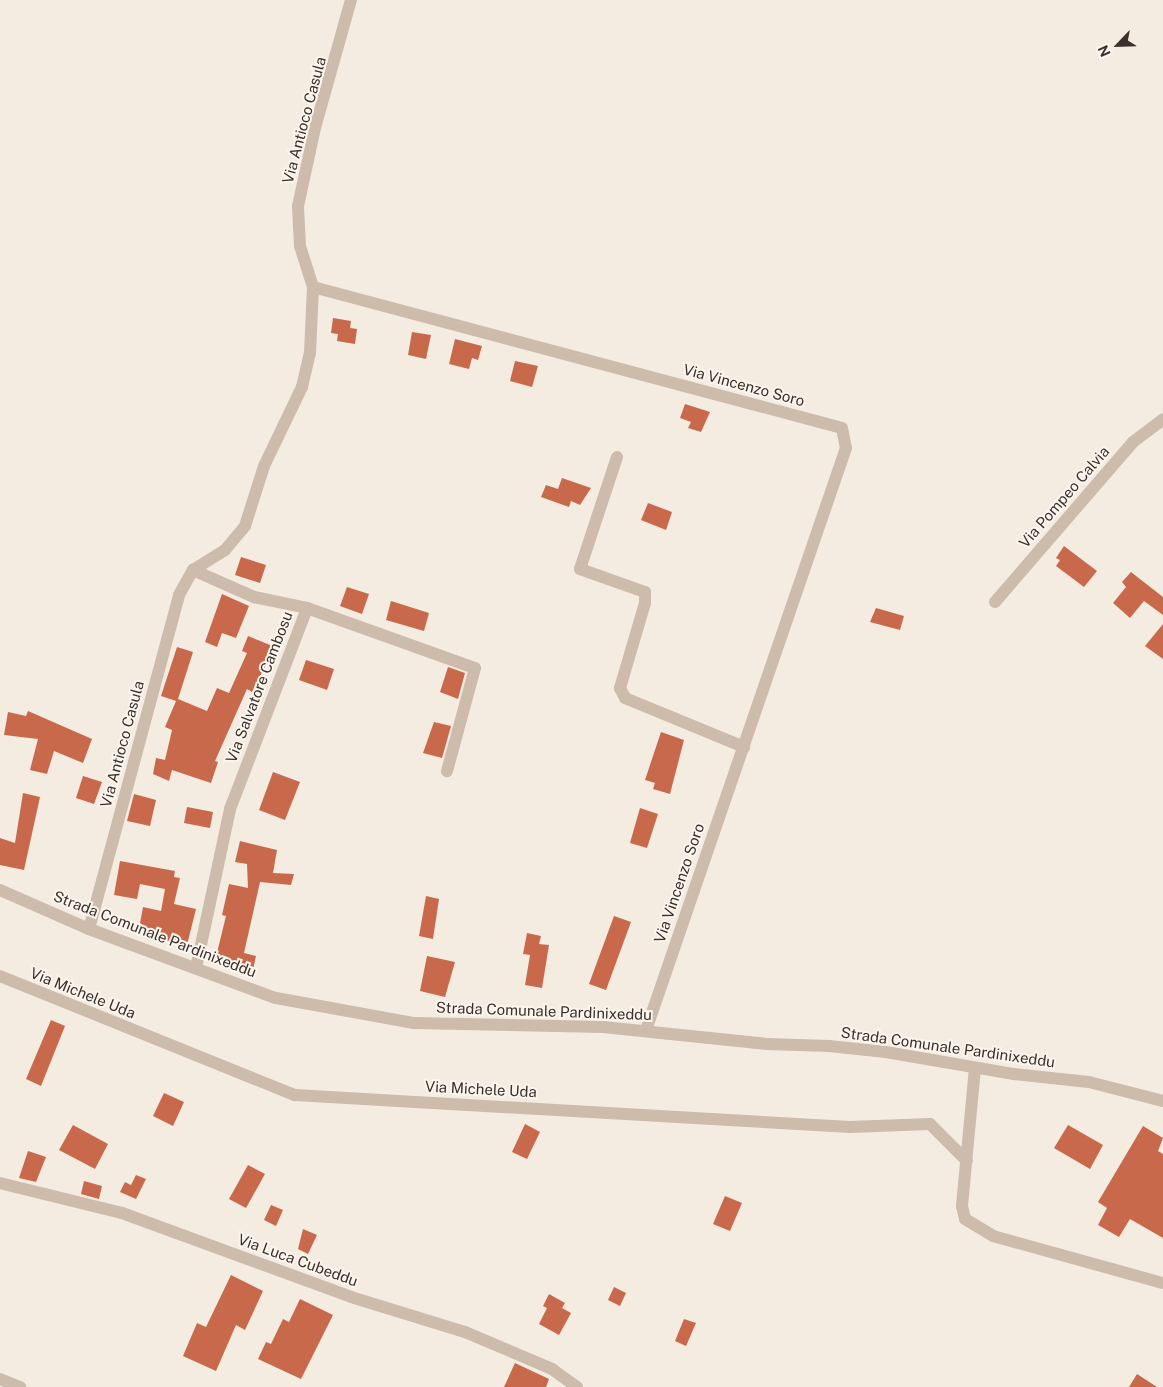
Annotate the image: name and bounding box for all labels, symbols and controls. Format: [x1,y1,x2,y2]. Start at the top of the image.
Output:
north arrow [1093,20,1143,70]
text: N [1095,43,1114,59]
street label: Via Antioco Casula [278,55,330,185]
street label: Via Vincenzo Soro [681,360,807,410]
street label: Via Pompeo Calvia [1015,443,1113,551]
street label: Via Salvatore Cambosu [222,609,296,765]
street label: Via Antioco Casula [96,679,148,809]
street label: Via Vincenzo Soro [650,821,708,945]
street label: Strada Comunale Pardinixeddu [51,887,259,981]
street label: Via Michele Uda [28,964,138,1022]
street label: Strada Comunale Pardinixeddu [436,998,652,1024]
street label: Strada Comunale Pardinixeddu [840,1023,1056,1071]
street label: Via Michele Uda [425,1077,537,1101]
street label: Via Luca Cubeddu [236,1230,360,1290]

